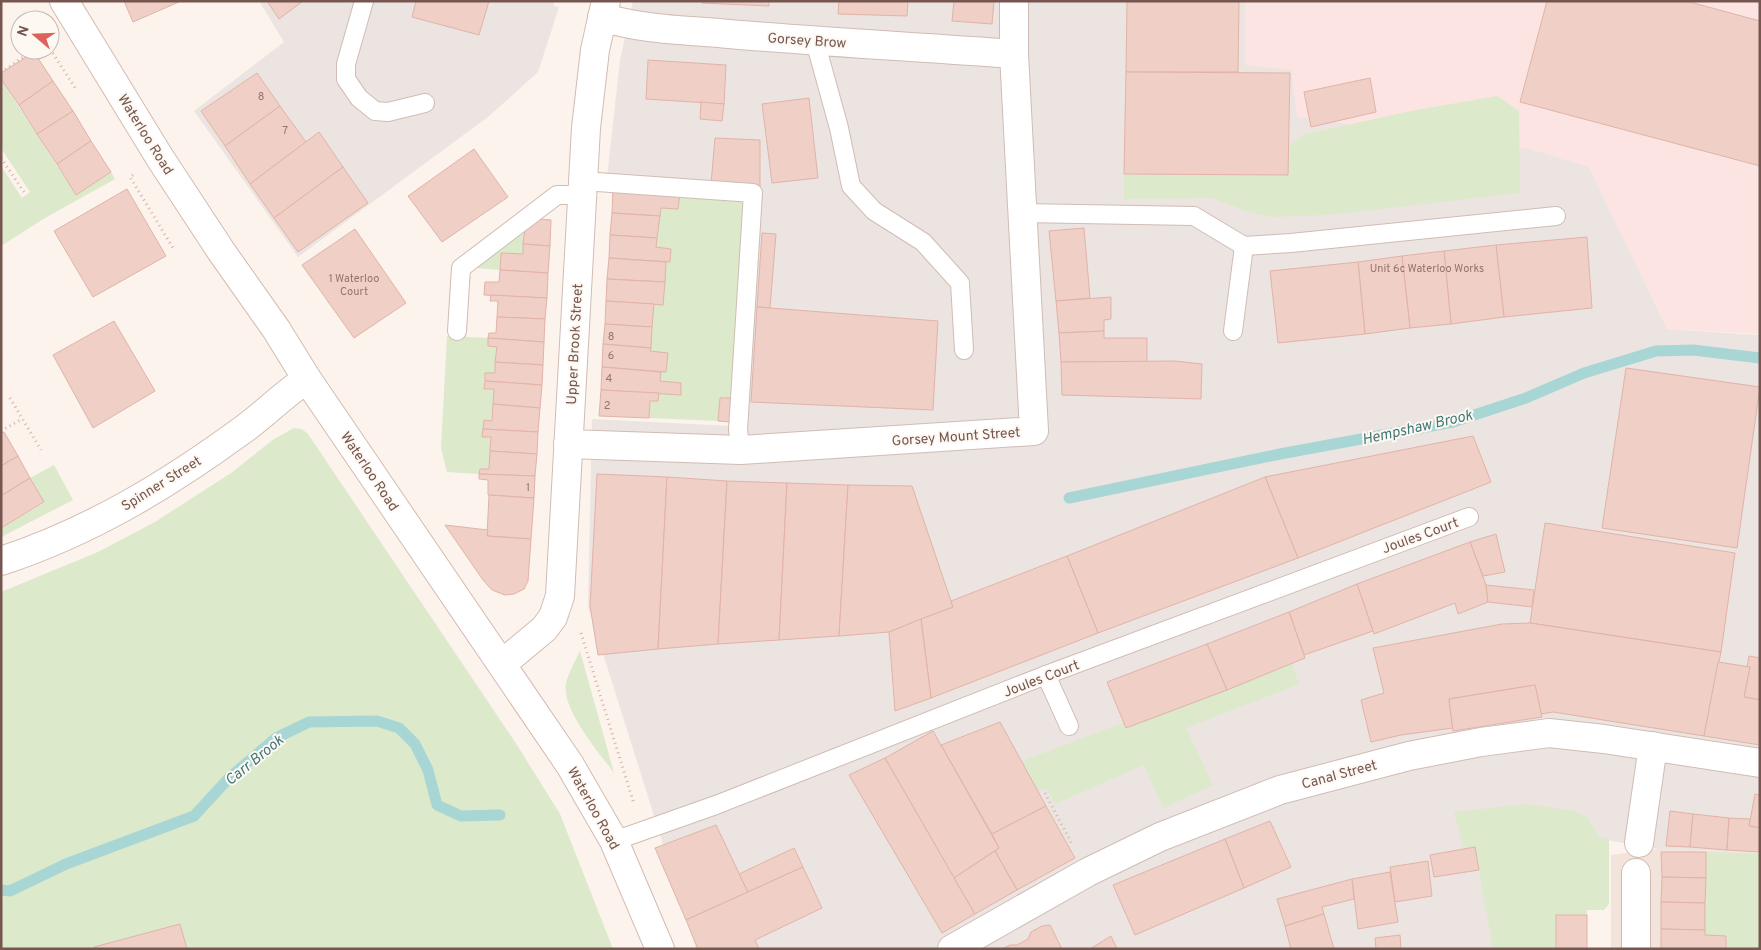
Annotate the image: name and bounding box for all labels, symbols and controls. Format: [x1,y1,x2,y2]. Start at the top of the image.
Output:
north arrow [10,10,60,60]
text: N [14,24,34,39]
street label: Gorsey Brow [767,30,847,53]
house number: 8 [258,90,264,104]
street label: Waterloo Road [113,91,176,178]
house number: 7 [282,124,288,138]
house number: Unit 6c Waterloo Works [1370,262,1484,276]
house number: 1 Waterloo Court [329,272,379,299]
street label: Upper Brook Street [564,283,587,405]
house number: 8 [608,330,614,344]
house number: 6 [608,349,614,363]
house number: 4 [606,372,613,386]
house number: 2 [604,399,610,413]
water label: Hempshaw Brook [1360,406,1475,450]
street label: Gorsey Mount Street [891,425,1021,450]
street label: Waterloo Road [336,429,402,515]
street label: Spinner Street [119,453,205,516]
house number: 1 [526,481,530,495]
street label: Joules Court [1380,515,1461,558]
street label: Joules Court [1001,657,1082,702]
water label: Carr Brook [222,731,289,791]
street label: Canal Street [1300,757,1379,794]
street label: Waterloo Road [563,764,622,853]

